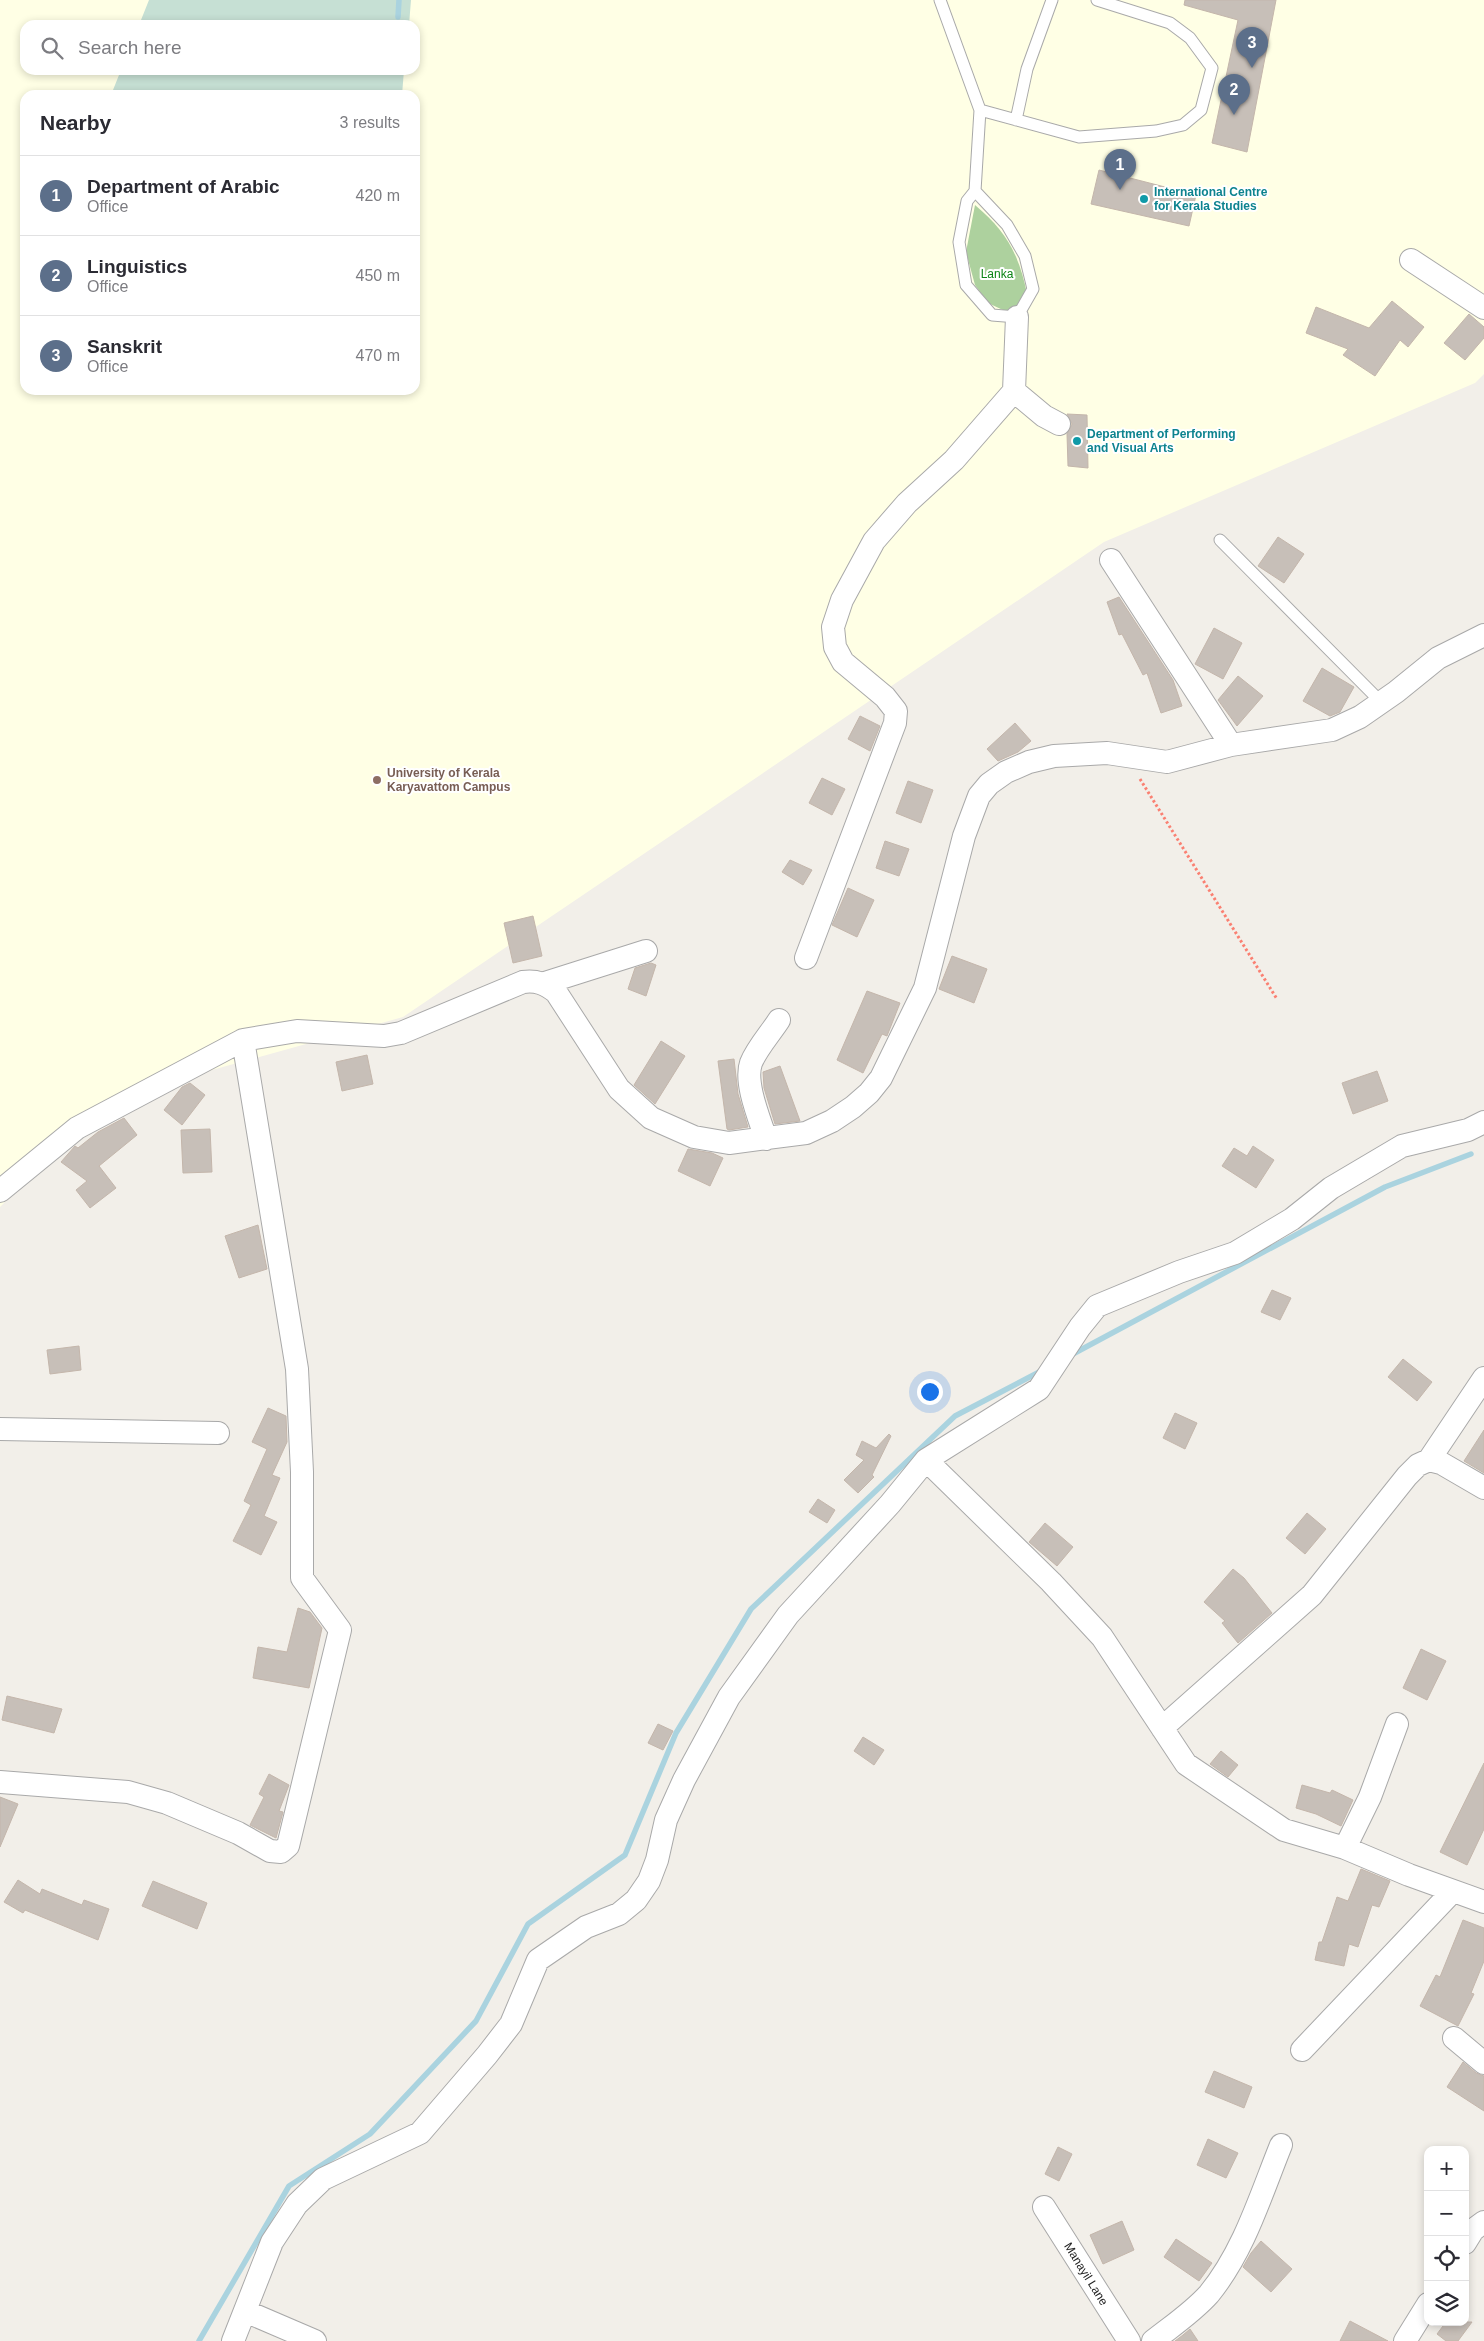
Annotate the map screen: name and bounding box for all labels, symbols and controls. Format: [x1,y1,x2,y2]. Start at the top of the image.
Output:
search box [20,20,420,75]
pin: 3 [1236,27,1268,68]
icon: search [38,34,66,62]
text: Search here [78,37,182,58]
pin: 2 [1218,74,1250,115]
text: Nearby [40,111,111,134]
text: 3 results [340,114,400,131]
pin: 1 [1104,149,1136,190]
text: Department of Arabic [87,176,280,197]
place label: International Centre for Kerala Studies [1154,185,1268,213]
text: 1 [52,187,60,204]
text: 420 m [356,187,400,204]
marker: International Centre for Kerala Studies [1138,193,1150,205]
text: Office [87,198,129,215]
text: Linguistics [87,256,187,277]
text: 2 [52,267,60,284]
text: 450 m [356,267,400,284]
park label: Lanka [981,267,1014,281]
text: Office [87,278,129,295]
text: Sanskrit [87,336,162,357]
text: 3 [52,347,60,364]
text: 470 m [356,347,400,364]
text: Office [87,358,129,375]
place label: Department of Performing and Visual Arts [1087,427,1236,455]
marker: Department of Performing and Visual Arts [1071,435,1083,447]
place label: University of Kerala Karyavattom Campus [387,766,511,794]
marker: University of Kerala Karyavattom Campus [371,774,383,786]
your location [917,1379,943,1405]
map controls [1424,2146,1469,2326]
button: + [1424,2146,1469,2191]
button: − [1424,2191,1469,2236]
button: locate [1424,2236,1469,2281]
street label: Manayil Lane [1061,2240,1111,2308]
button: layers [1424,2281,1469,2326]

